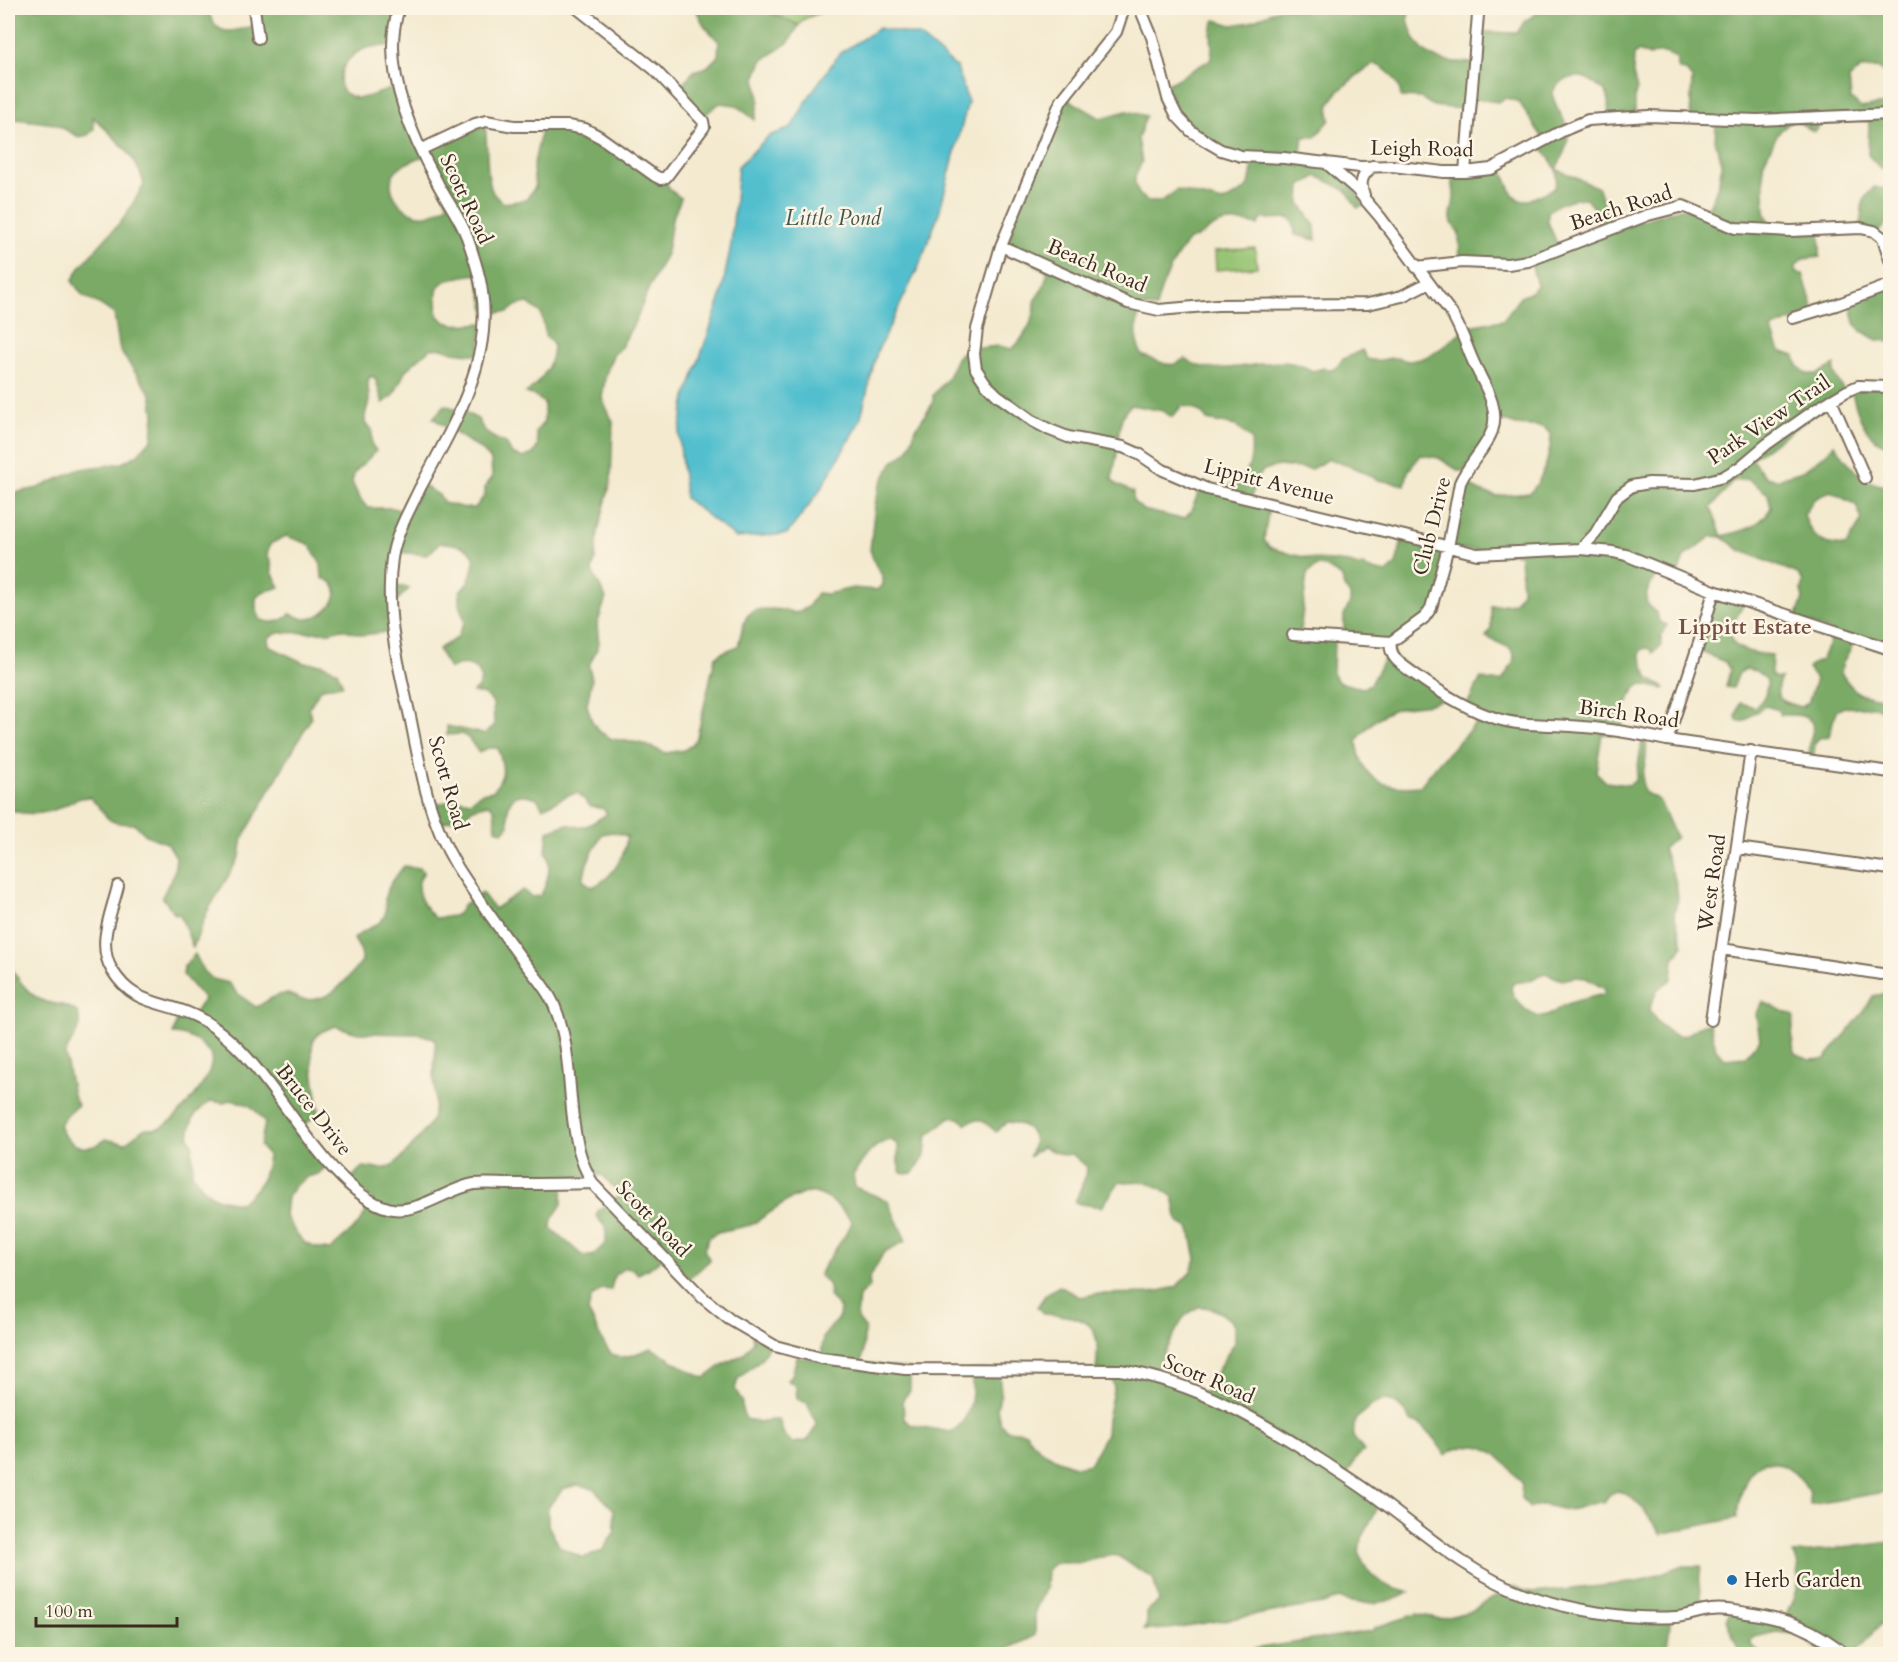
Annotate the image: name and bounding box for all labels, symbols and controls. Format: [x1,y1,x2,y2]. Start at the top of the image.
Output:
street label: Leigh Road [1370,134,1474,164]
street label: Scott Road [432,149,500,249]
street label: Beach Road [1566,178,1676,238]
water label: Little Pond [785,203,882,233]
street label: Beach Road [1043,232,1151,300]
street label: Park View Trail [1702,368,1836,472]
street label: Lippitt Avenue [1201,452,1337,512]
street label: Club Drive [1406,474,1458,578]
district label: Lippitt Estate [1678,612,1812,642]
street label: Birch Road [1577,693,1681,735]
street label: Scott Road [421,733,475,833]
street label: West Road [1691,832,1733,935]
street label: Bruce Drive [269,1058,359,1162]
street label: Scott Road [609,1174,697,1264]
street label: Scott Road [1159,1347,1259,1411]
place label: Herb Garden [1744,1566,1862,1595]
marker: Herb Garden [1725,1573,1739,1587]
scale bar [36,1590,177,1628]
text: 100 m [45,1599,93,1624]

